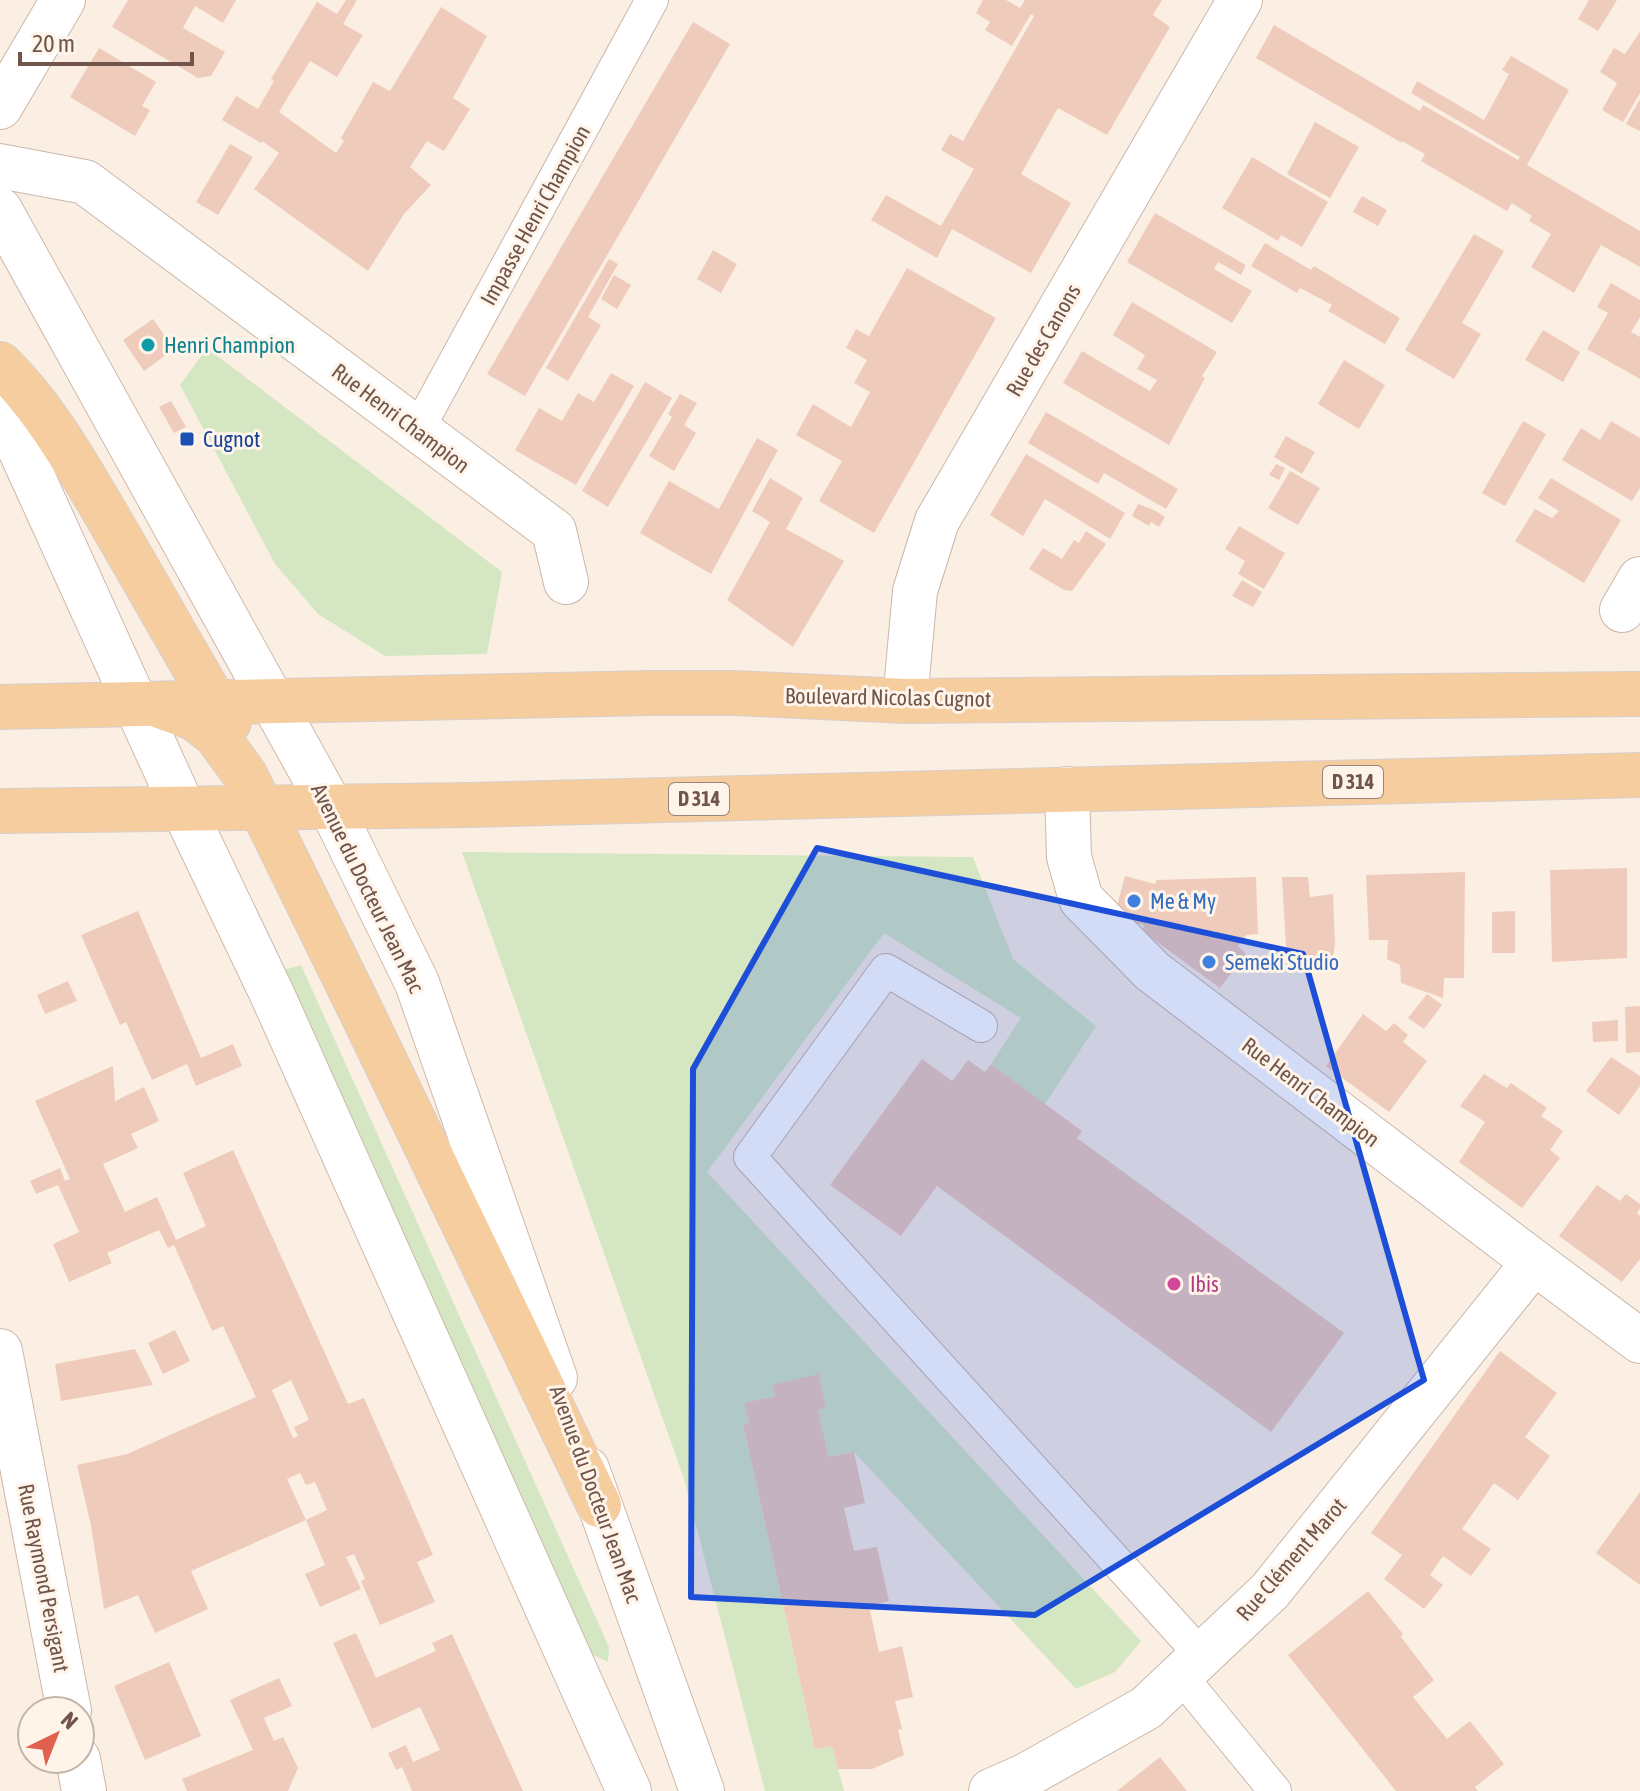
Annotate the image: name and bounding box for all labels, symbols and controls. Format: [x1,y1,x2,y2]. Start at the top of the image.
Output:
scale bar [20,16,192,66]
text: 20 m [32,30,75,57]
street label: Impasse Henri Champion [475,120,595,310]
street label: Rue des Canons [1000,279,1086,401]
place label: Henri Champion [164,332,295,358]
marker: Henri Champion [139,336,157,354]
street label: Rue Henri Champion [327,358,475,478]
place label: Cugnot [203,426,260,452]
marker: Cugnot [178,430,196,448]
street label: Boulevard Nicolas Cugnot [785,682,991,712]
road number: D 314 [1323,766,1383,798]
street label: Avenue du Docteur Jean Mac [306,779,430,997]
road number: D 314 [669,783,729,815]
place label: Me & My [1150,888,1216,914]
marker: Me & My [1125,892,1143,910]
place label: Semeki Studio [1225,949,1339,975]
marker: Semeki Studio [1200,953,1218,971]
street label: Rue Henri Champion [1237,1032,1385,1152]
place label: Ibis [1190,1271,1219,1297]
marker: Ibis [1165,1275,1183,1293]
street label: Avenue du Docteur Jean Mac [545,1382,648,1607]
street label: Rue Raymond Persigant [13,1482,75,1674]
street label: Rue Clément Marot [1231,1492,1351,1626]
north arrow [16,1695,96,1775]
text: N [56,1706,83,1734]

